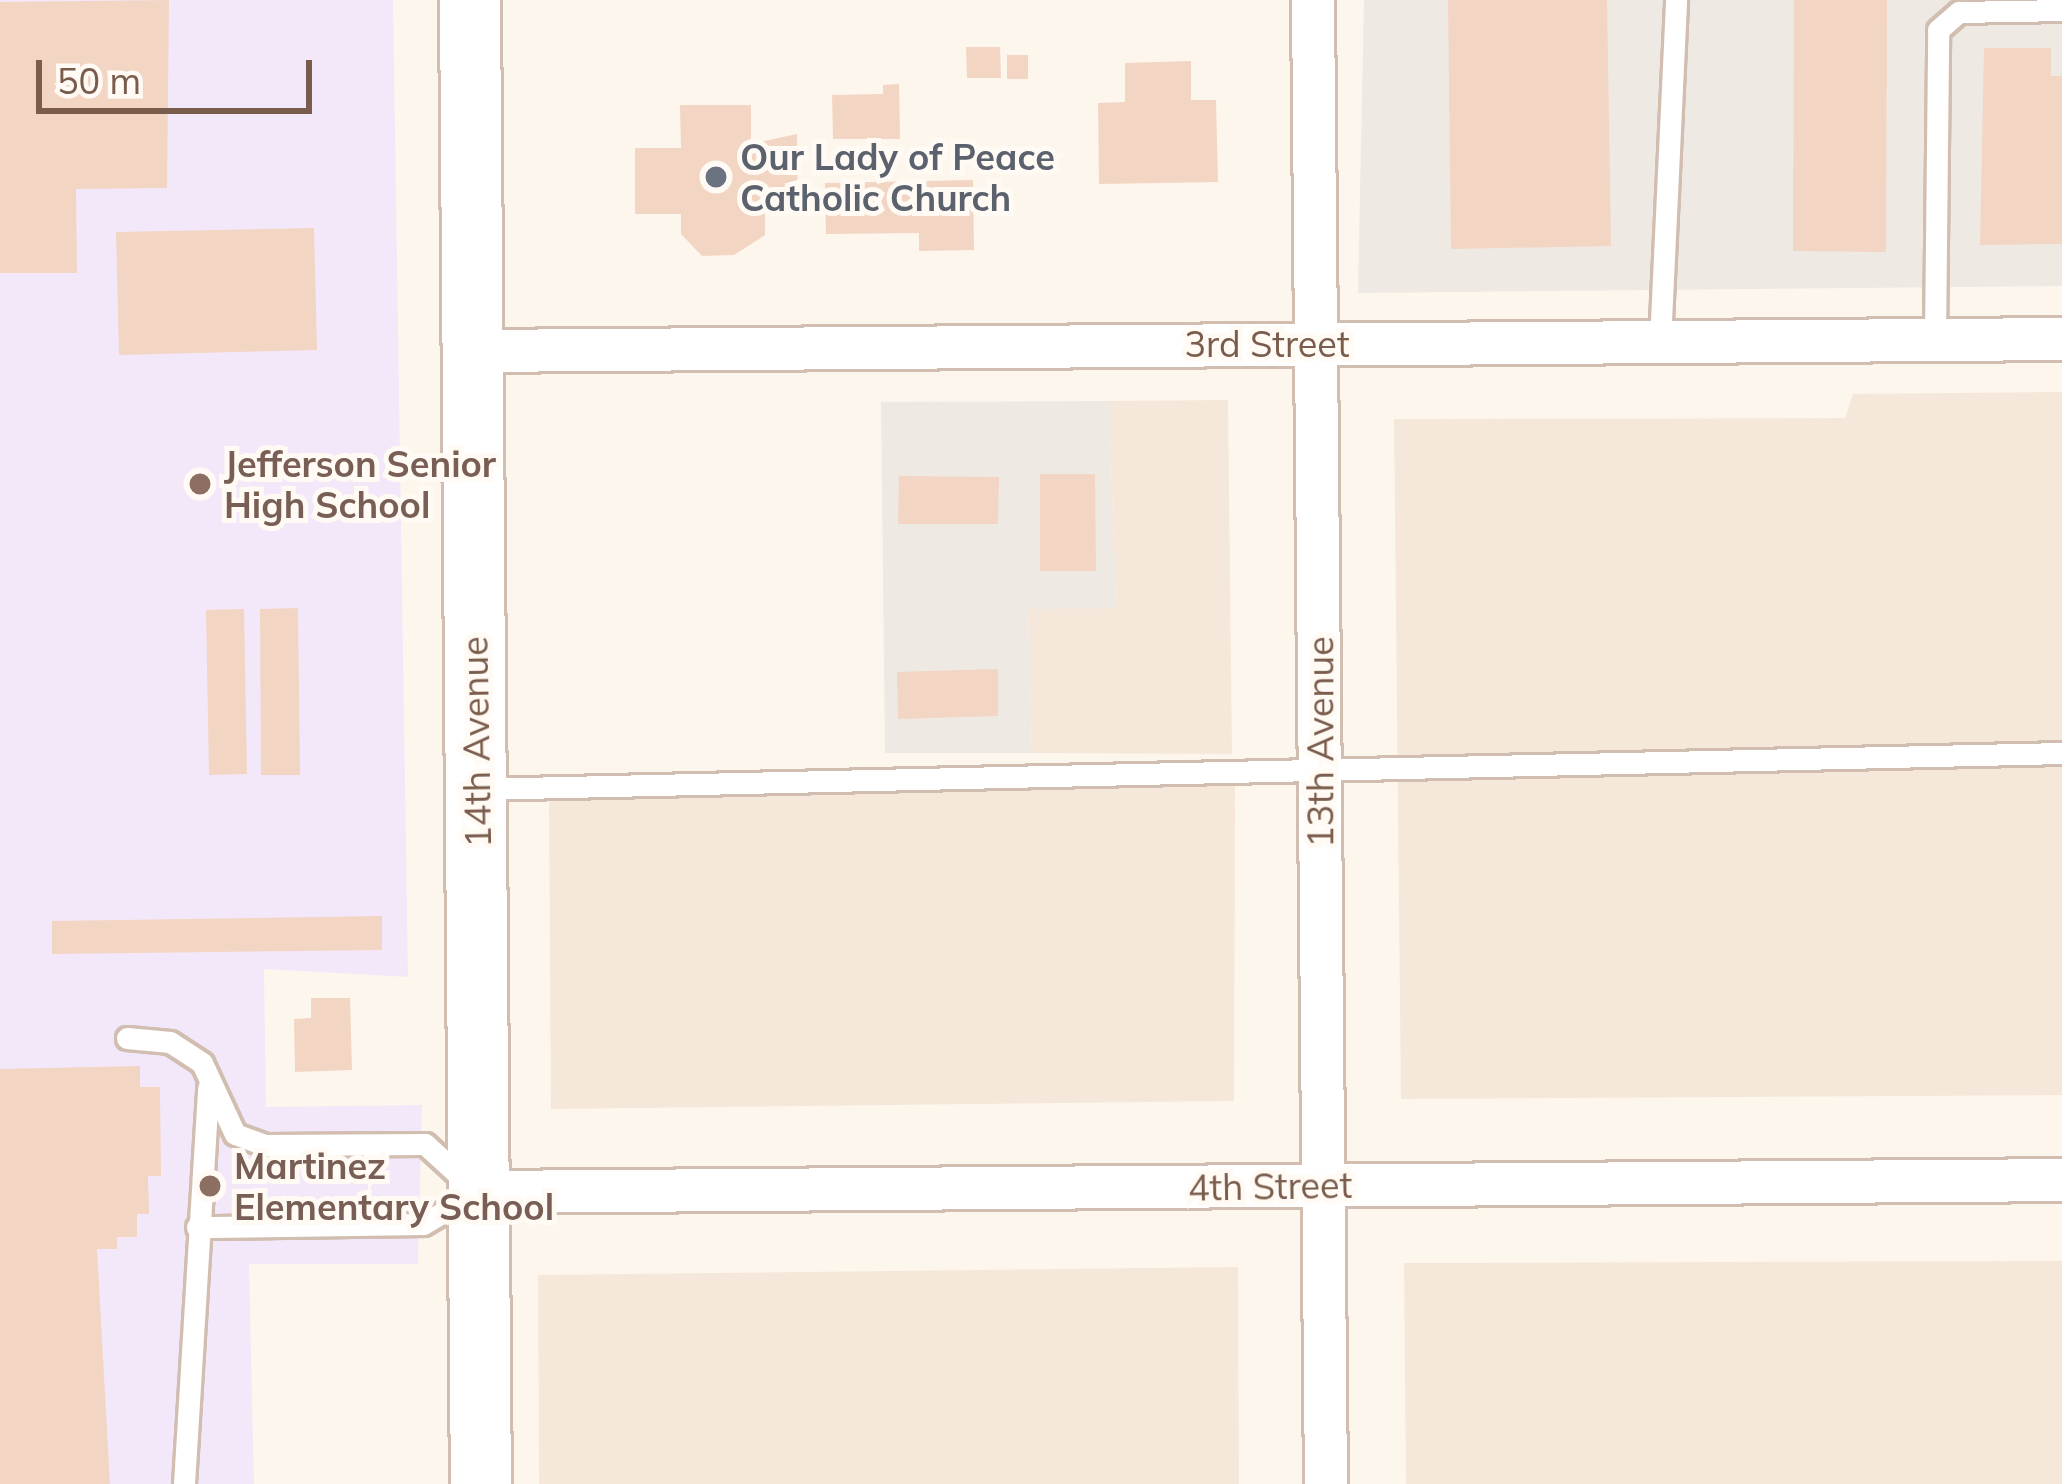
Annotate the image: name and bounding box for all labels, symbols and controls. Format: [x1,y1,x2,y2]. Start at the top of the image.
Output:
scale bar [42,36,318,110]
text: 50 m [57,58,141,103]
place label: Our Lady of Peace Catholic Church [740,134,1055,219]
marker: Our Lady of Peace Catholic Church [703,164,729,190]
street label: 3rd Street [1185,322,1349,366]
place label: Jefferson Senior High School [224,441,496,526]
marker: Jefferson Senior High School [187,471,213,497]
street label: 14th Avenue [453,636,499,848]
street label: 13th Avenue [1298,636,1342,848]
place label: Martinez Elementary School [234,1143,554,1228]
street label: 4th Street [1188,1163,1352,1209]
marker: Martinez Elementary School [197,1173,223,1199]

